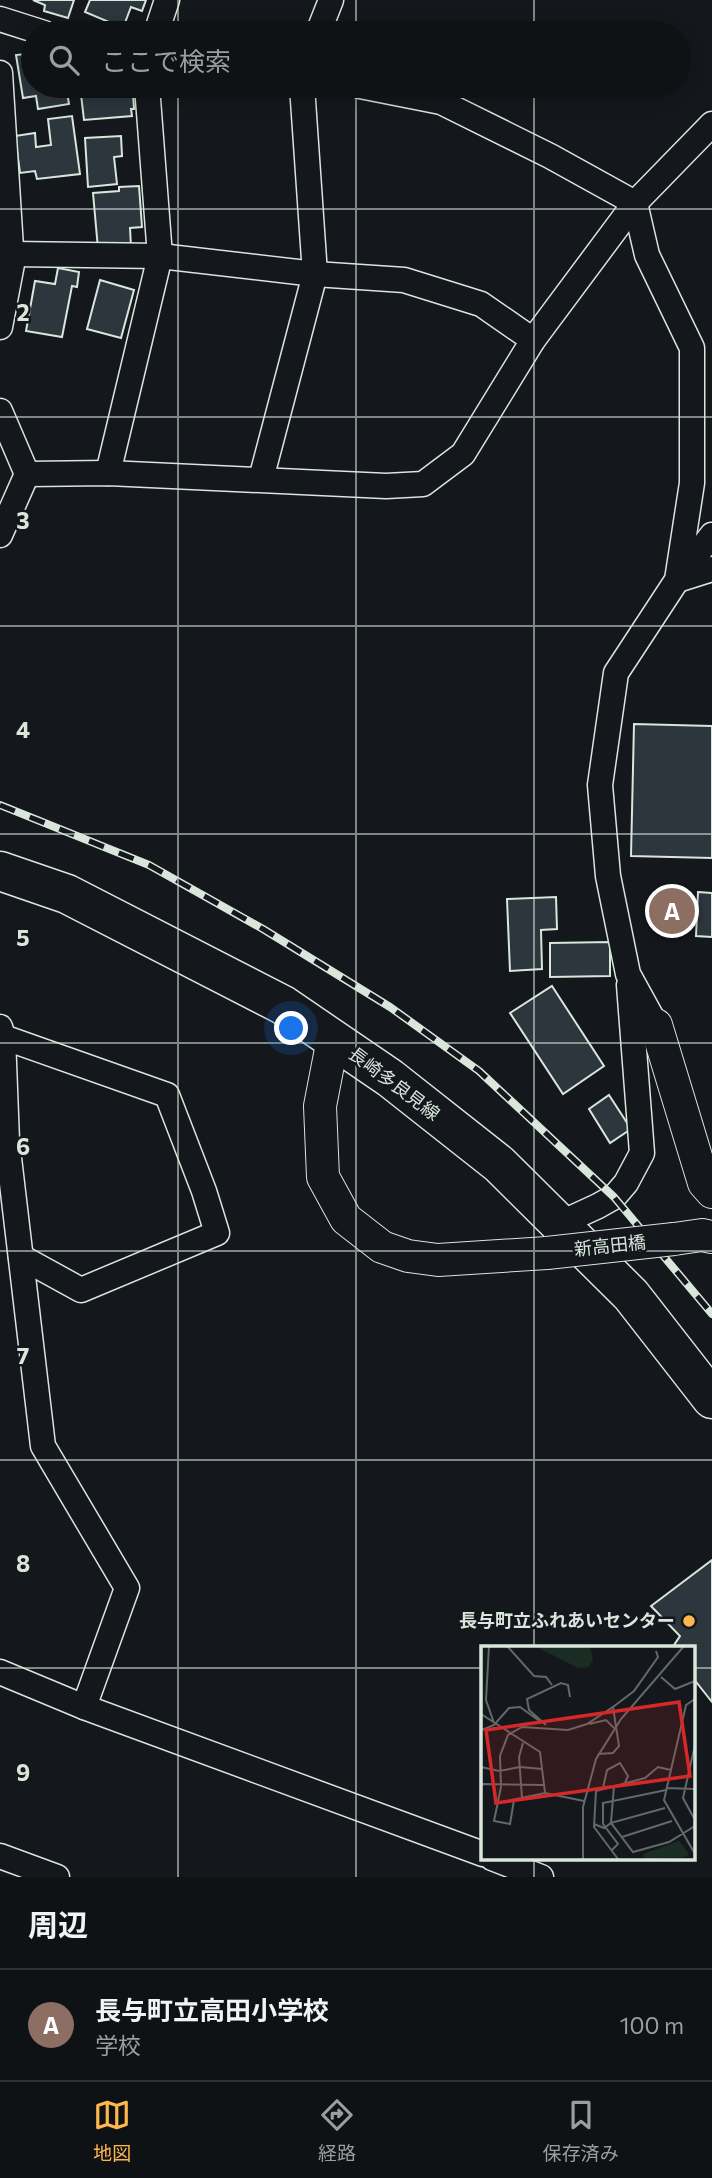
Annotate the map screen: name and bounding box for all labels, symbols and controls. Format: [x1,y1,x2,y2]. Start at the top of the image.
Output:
search box [21,21,691,98]
icon: search [45,41,83,79]
text: ここで検索 [101,45,231,76]
text: 2 [16,298,30,326]
text: 3 [16,506,30,534]
text: 4 [16,715,30,743]
pin: A [649,885,695,937]
text: 5 [16,923,30,951]
your location [274,1011,308,1045]
street label: 長崎多良見線 [345,1042,444,1124]
text: 6 [16,1132,30,1160]
street label: 新高田橋 [573,1230,647,1260]
text: 7 [17,1341,29,1369]
text: 8 [16,1549,30,1577]
place label: 長与町立ふれあいセンター [459,1609,675,1631]
marker: 長与町立ふれあいセンター [681,1613,697,1629]
inset map [481,1646,694,1860]
text: 9 [16,1758,30,1786]
text: 周辺 [28,1905,88,1942]
text: 長与町立高田小学校 [95,1994,329,2025]
text: A [43,2011,59,2039]
text: 100 m [620,2011,684,2039]
text: 学校 [95,2031,141,2059]
tab: 地図 [93,2096,131,2165]
tab: 経路 [318,2096,356,2165]
tab: 保存済み [543,2096,619,2165]

